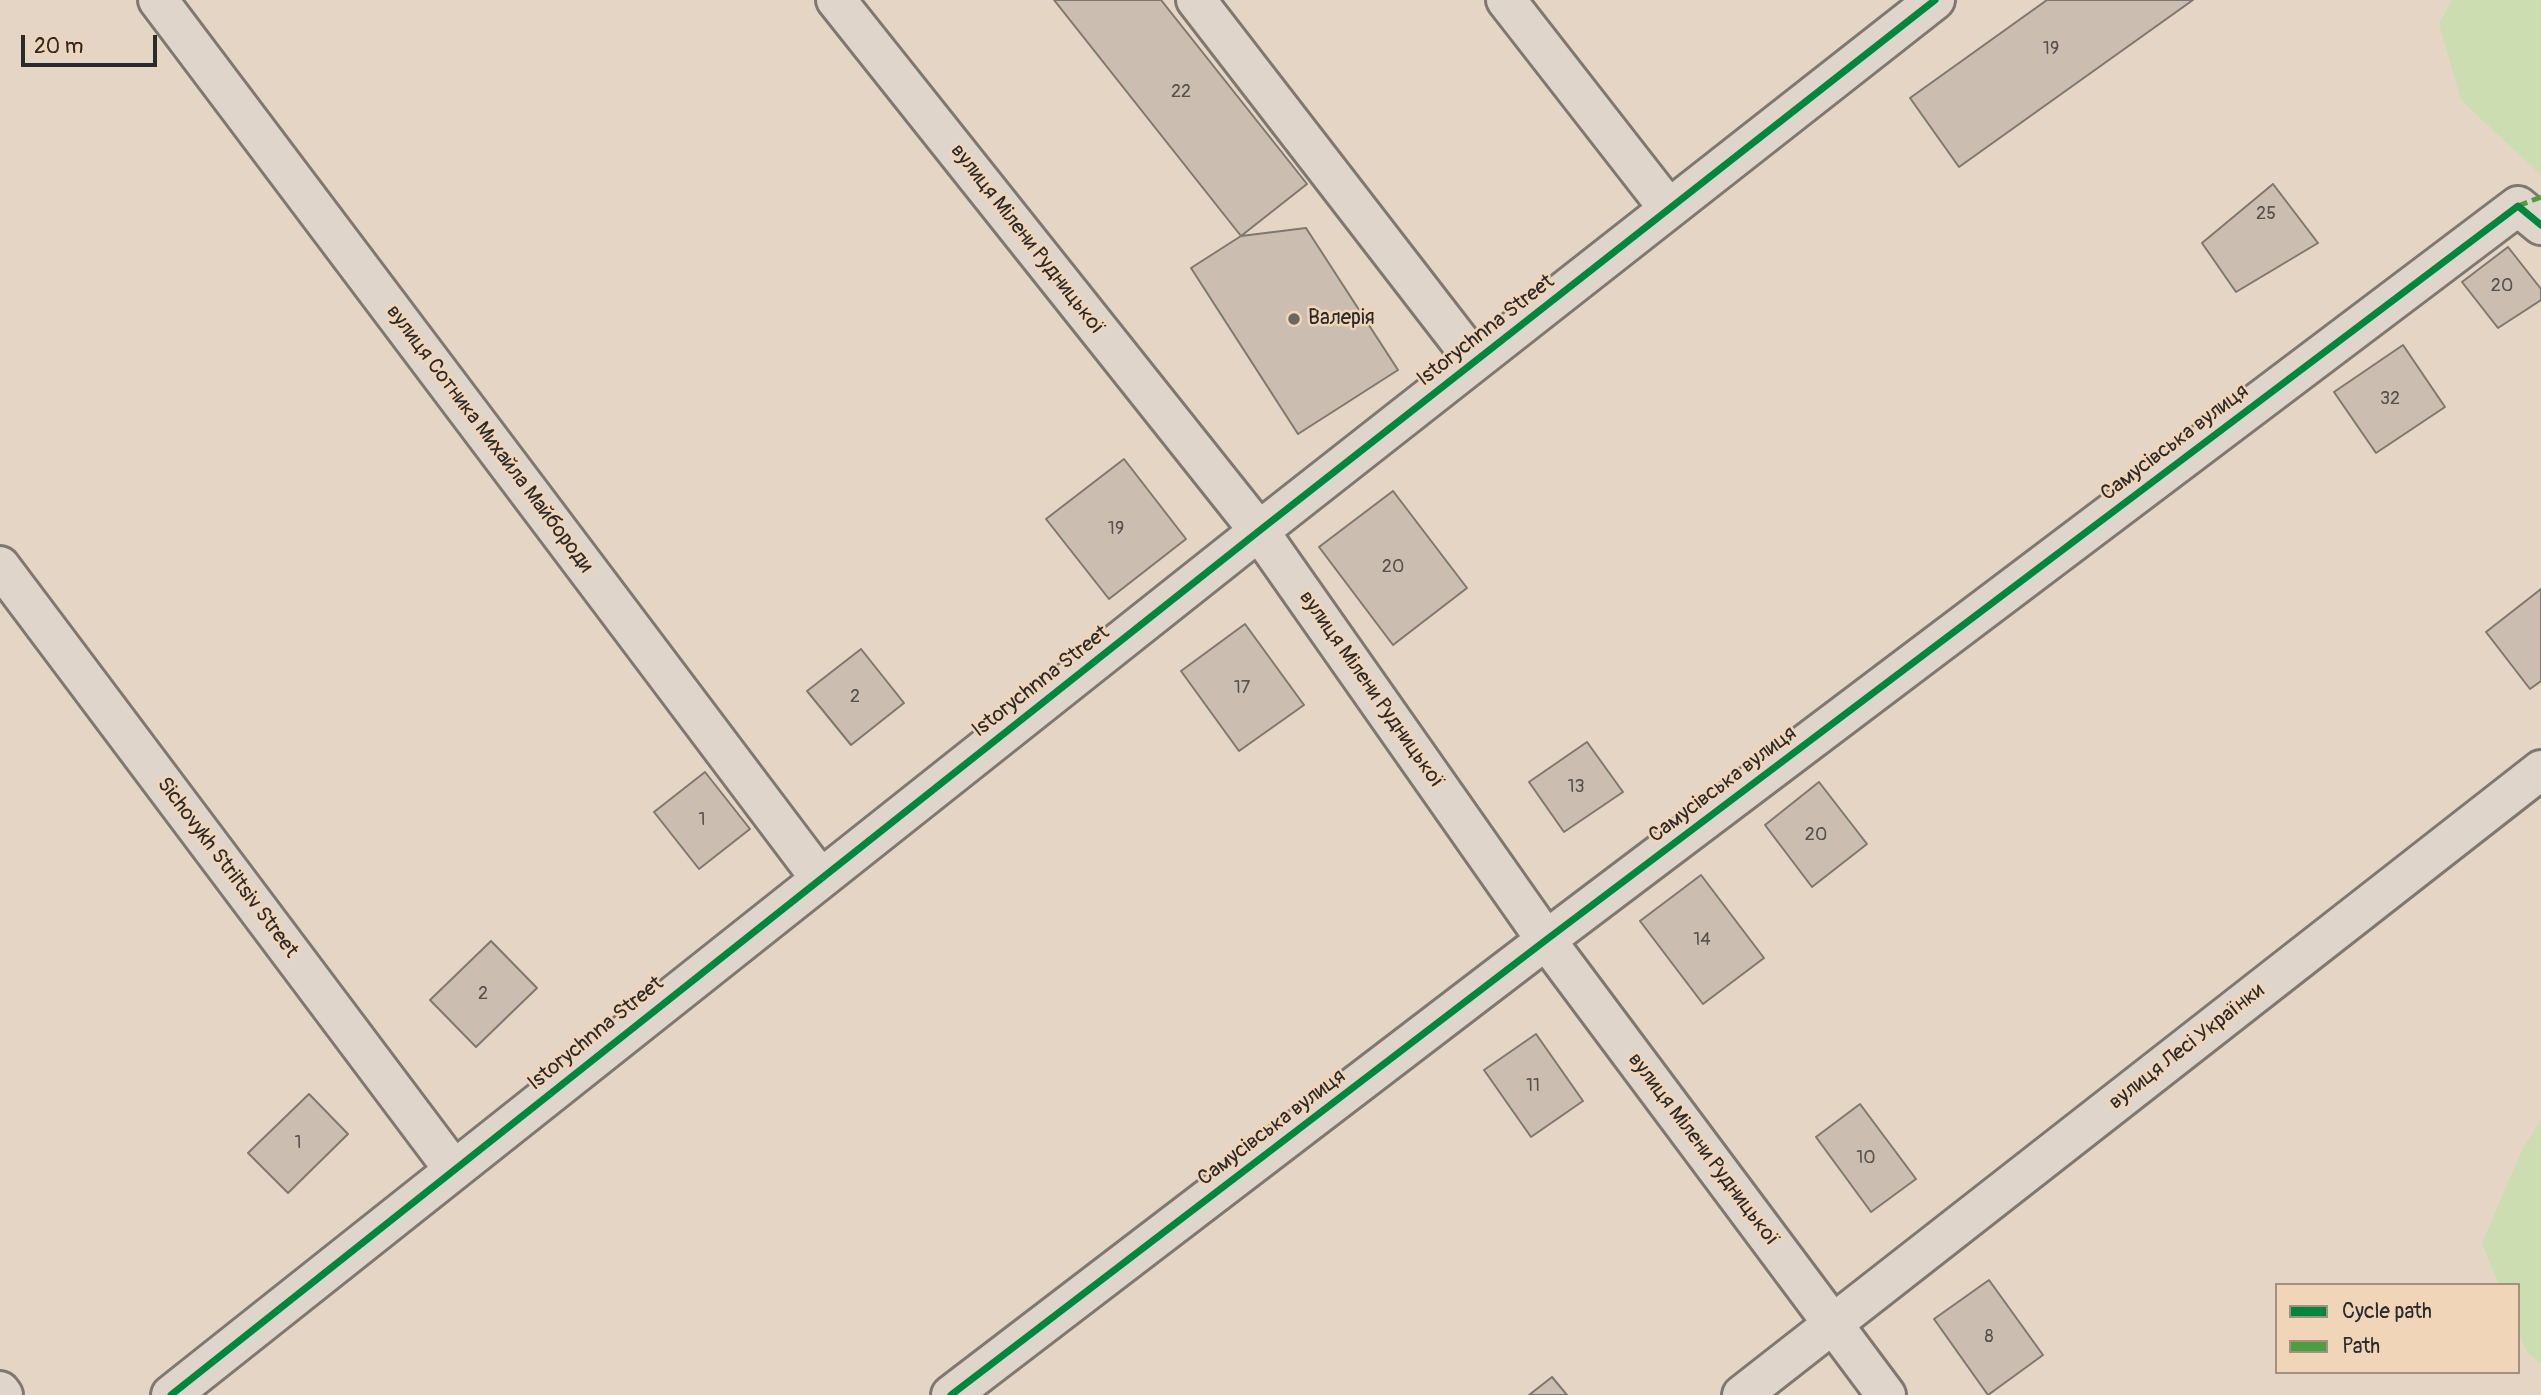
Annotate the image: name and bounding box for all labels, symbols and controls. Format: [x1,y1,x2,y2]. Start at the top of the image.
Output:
scale bar [24,21,161,65]
text: 20 m [34,33,83,60]
house number: 19 [2043,38,2059,60]
house number: 22 [1171,81,1191,103]
street label: вулиця Мілени Рудницької [944,139,1110,341]
house number: 25 [2256,203,2276,225]
street label: Istorychnna Street [1412,270,1560,392]
house number: 20 [2491,275,2513,297]
street label: вулиця Сотника Михайла Майбороди [380,300,598,578]
place label: Валерія [1308,306,1375,332]
marker: Валерія [1286,311,1302,327]
street label: Самусівська вулиця [2096,379,2254,507]
house number: 32 [2380,388,2400,410]
house number: 19 [1108,518,1124,540]
house number: 20 [1382,556,1404,578]
street label: вулиця Мілени Рудницької [1293,586,1449,794]
street label: Istorychnna Street [967,621,1115,743]
house number: 17 [1234,677,1250,699]
house number: 2 [850,686,860,708]
street label: Самусівська вулиця [1644,721,1802,849]
street label: Sichovykh Striltsiv Street [151,773,303,963]
house number: 13 [1567,776,1585,798]
house number: 1 [698,809,706,831]
house number: 20 [1805,824,1827,846]
house number: 14 [1693,929,1711,951]
street label: Istorychnna Street [523,972,669,1096]
street label: вулиця Лесі Українки [2104,979,2270,1115]
house number: 2 [478,983,488,1005]
street label: вулиця Мілени Рудницької [1622,1048,1784,1252]
street label: Самусівська вулиця [1193,1064,1351,1192]
house number: 11 [1526,1075,1540,1097]
house number: 1 [294,1132,302,1154]
house number: 10 [1856,1147,1876,1169]
legend [2275,1283,2520,1374]
text: Cycle path [2342,1298,2432,1325]
house number: 8 [1984,1326,1994,1348]
text: Path [2342,1333,2380,1360]

